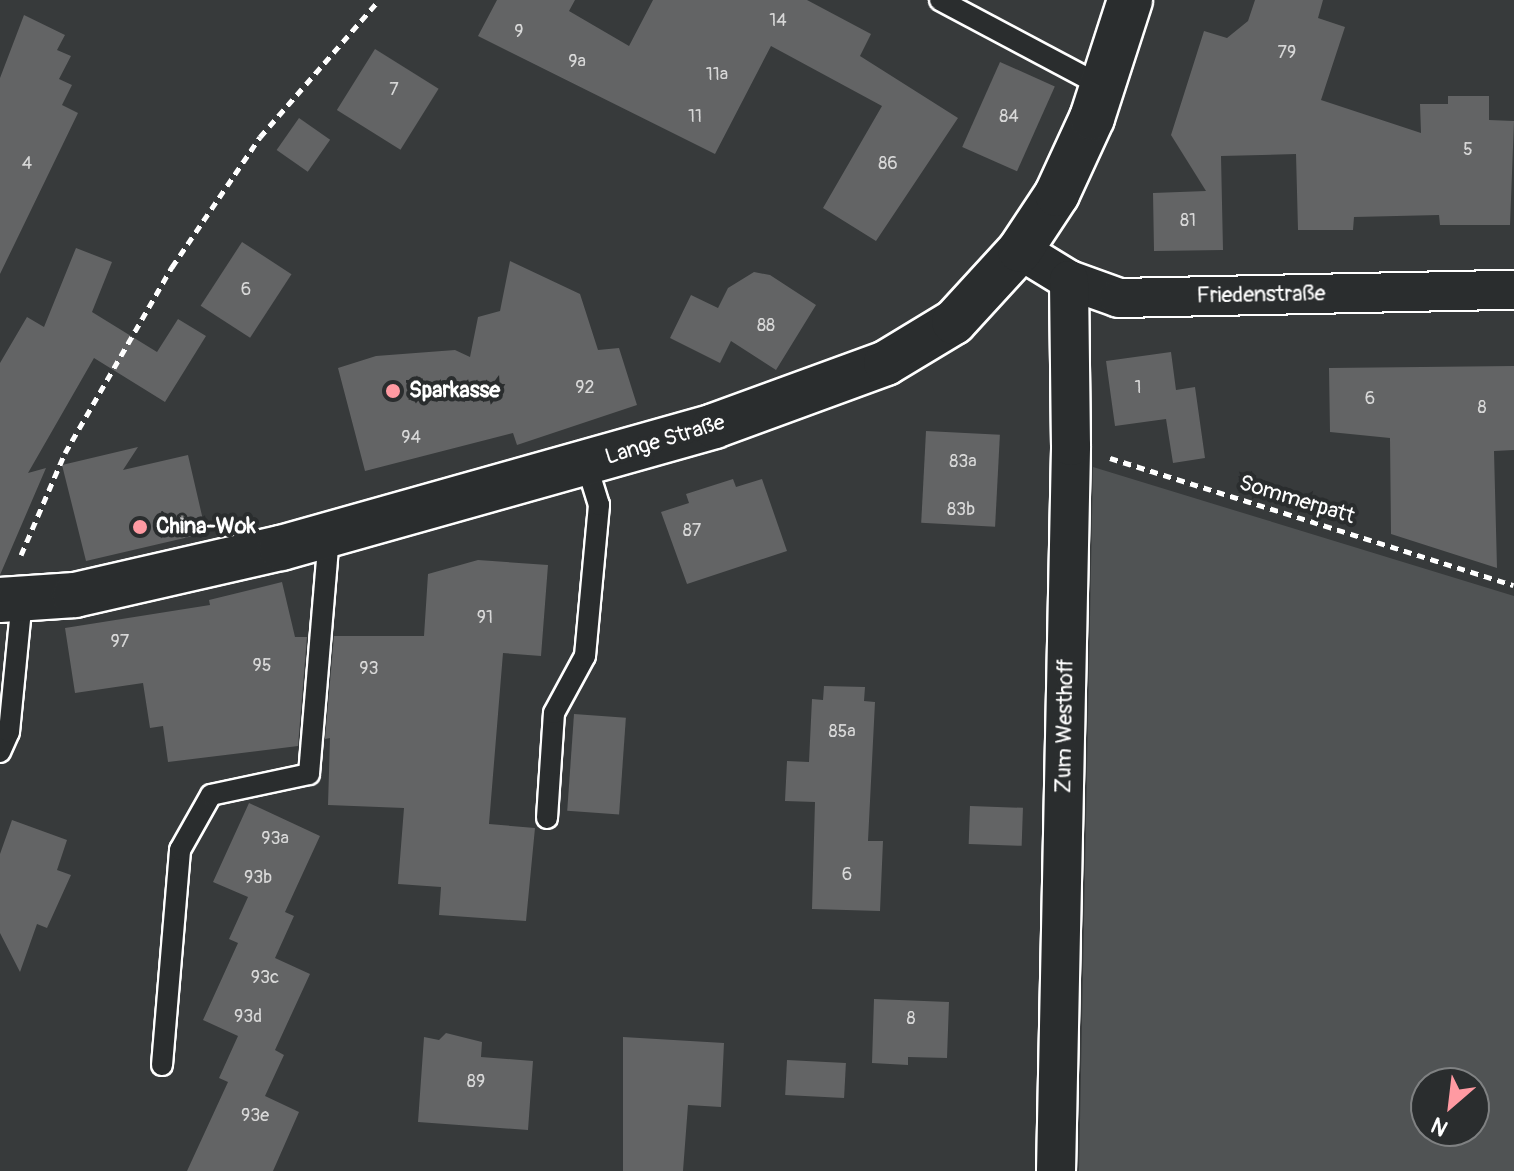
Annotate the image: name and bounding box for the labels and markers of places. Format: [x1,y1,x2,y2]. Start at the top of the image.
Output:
place label: Sparkasse [409,378,500,404]
marker: Sparkasse [384,382,402,400]
place label: China-Wok [156,514,256,540]
marker: China-Wok [131,518,149,536]

